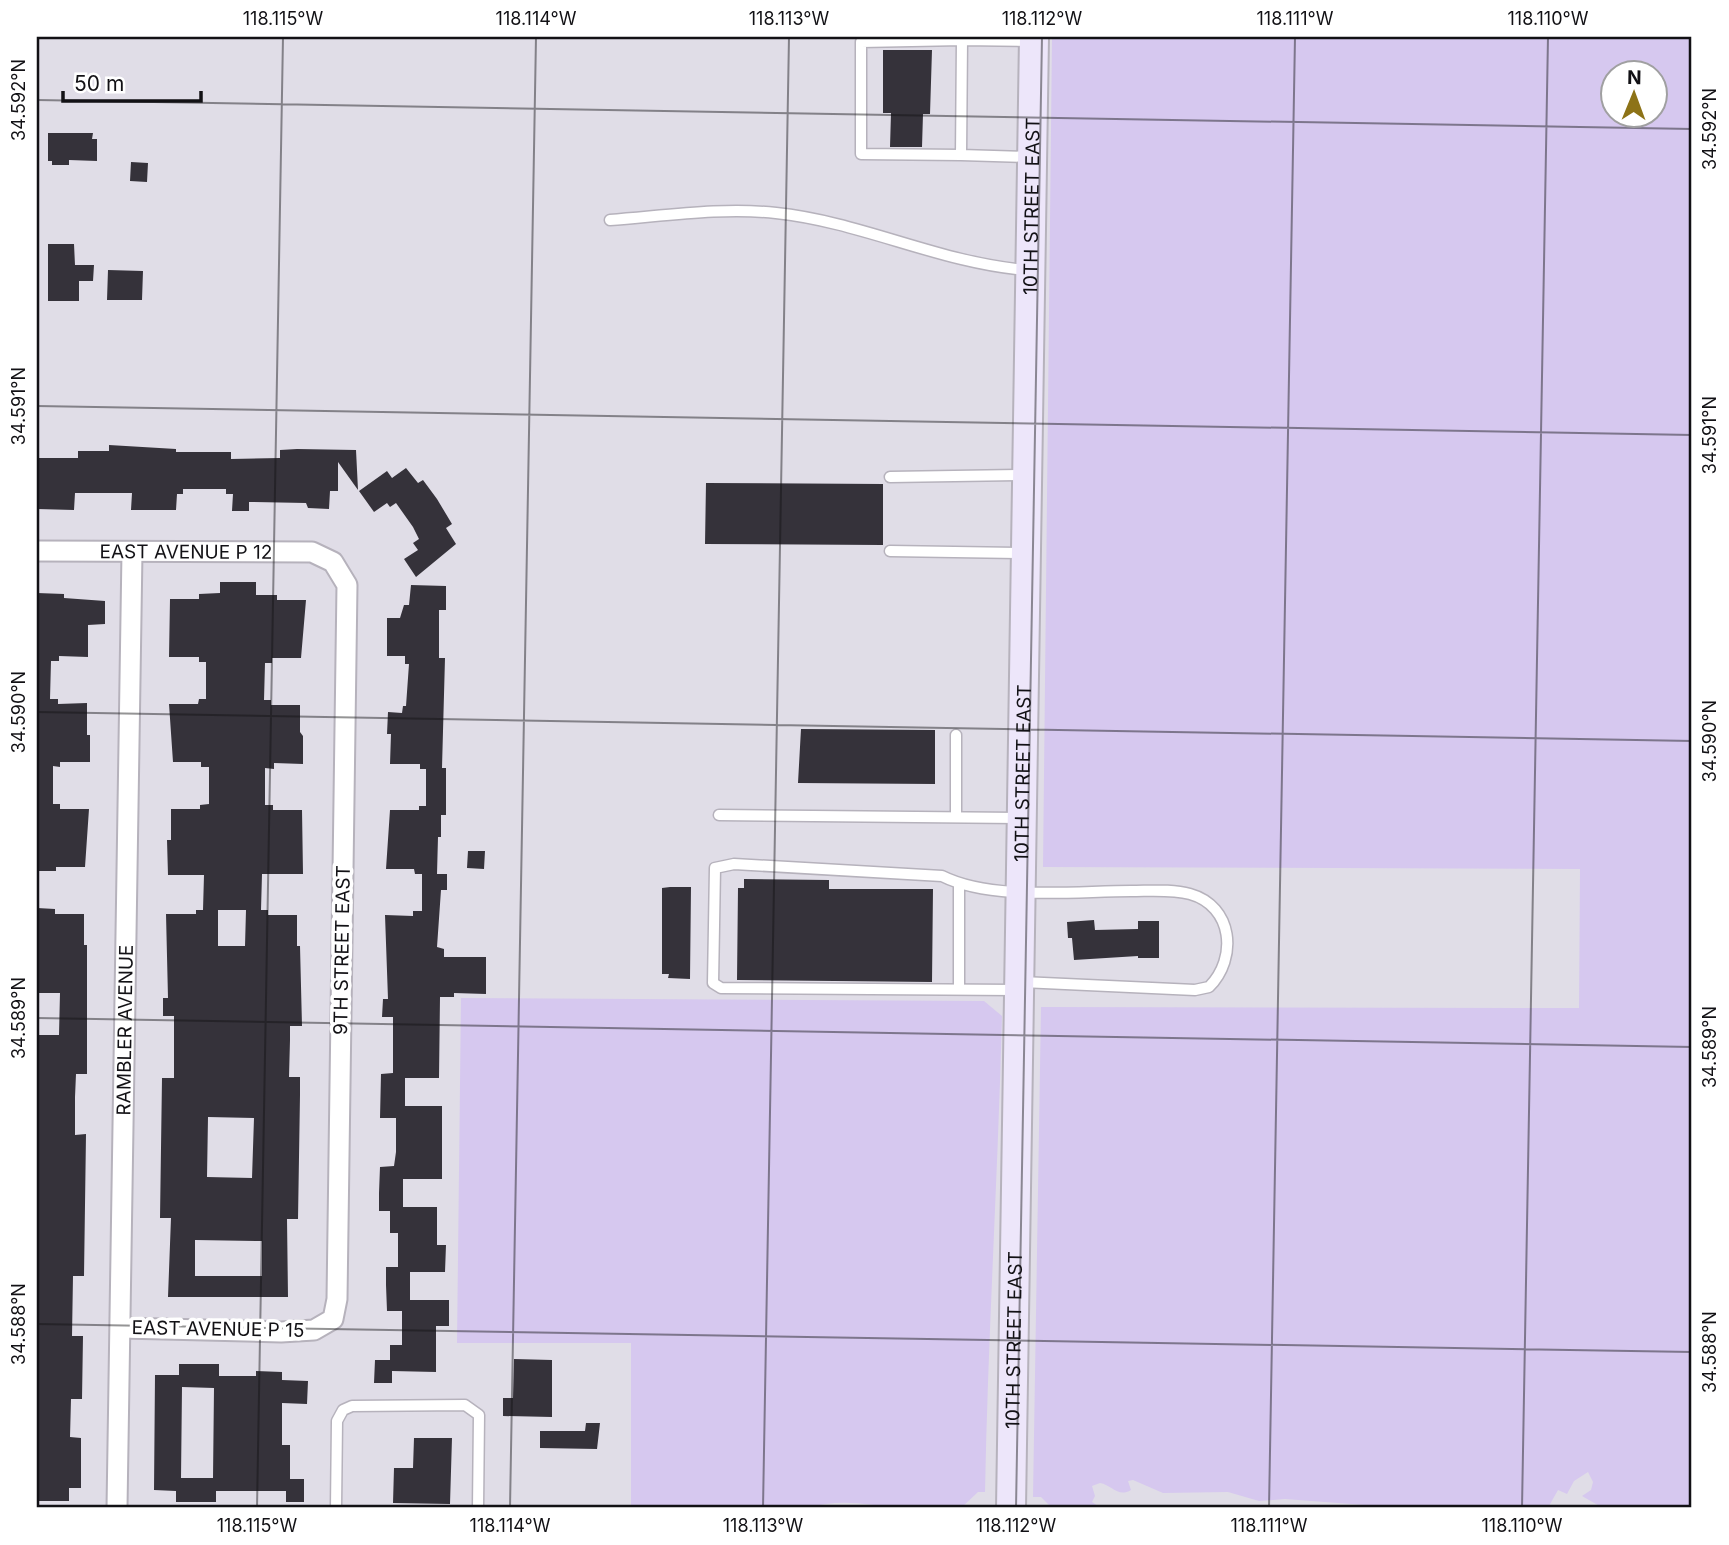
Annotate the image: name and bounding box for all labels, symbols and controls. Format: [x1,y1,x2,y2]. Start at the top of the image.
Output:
text: 118.115°W [243,8,324,29]
text: 118.114°W [496,8,577,29]
text: 118.113°W [749,8,829,29]
text: 118.112°W [1002,8,1083,29]
text: 118.111°W [1257,8,1334,29]
text: 118.110°W [1508,8,1589,29]
text: 34.592°N [8,59,29,141]
scale bar [63,60,201,104]
north arrow [1600,60,1670,130]
text: N [1627,66,1642,89]
text: 50 m [74,71,124,96]
text: 34.592°N [1699,88,1720,170]
street label: 10TH STREET EAST [1018,117,1044,295]
text: 34.591°N [8,367,29,445]
text: 34.591°N [1699,396,1720,474]
street label: EAST AVENUE P 12 [100,540,272,563]
text: 34.590°N [8,671,29,753]
street label: 10TH STREET EAST [1010,684,1035,862]
text: 34.590°N [1699,700,1720,782]
street label: 9TH STREET EAST [329,865,355,1035]
street label: RAMBLER AVENUE [112,944,137,1116]
text: 34.589°N [8,977,29,1059]
text: 34.589°N [1699,1006,1720,1088]
street label: 10TH STREET EAST [1001,1251,1027,1429]
text: 34.588°N [8,1283,29,1365]
text: 34.588°N [1699,1311,1720,1393]
street label: EAST AVENUE P 15 [131,1316,305,1342]
text: 118.115°W [217,1515,298,1536]
text: 118.114°W [470,1515,551,1536]
text: 118.113°W [723,1515,803,1536]
text: 118.112°W [976,1515,1057,1536]
text: 118.111°W [1231,1515,1308,1536]
text: 118.110°W [1482,1515,1563,1536]

